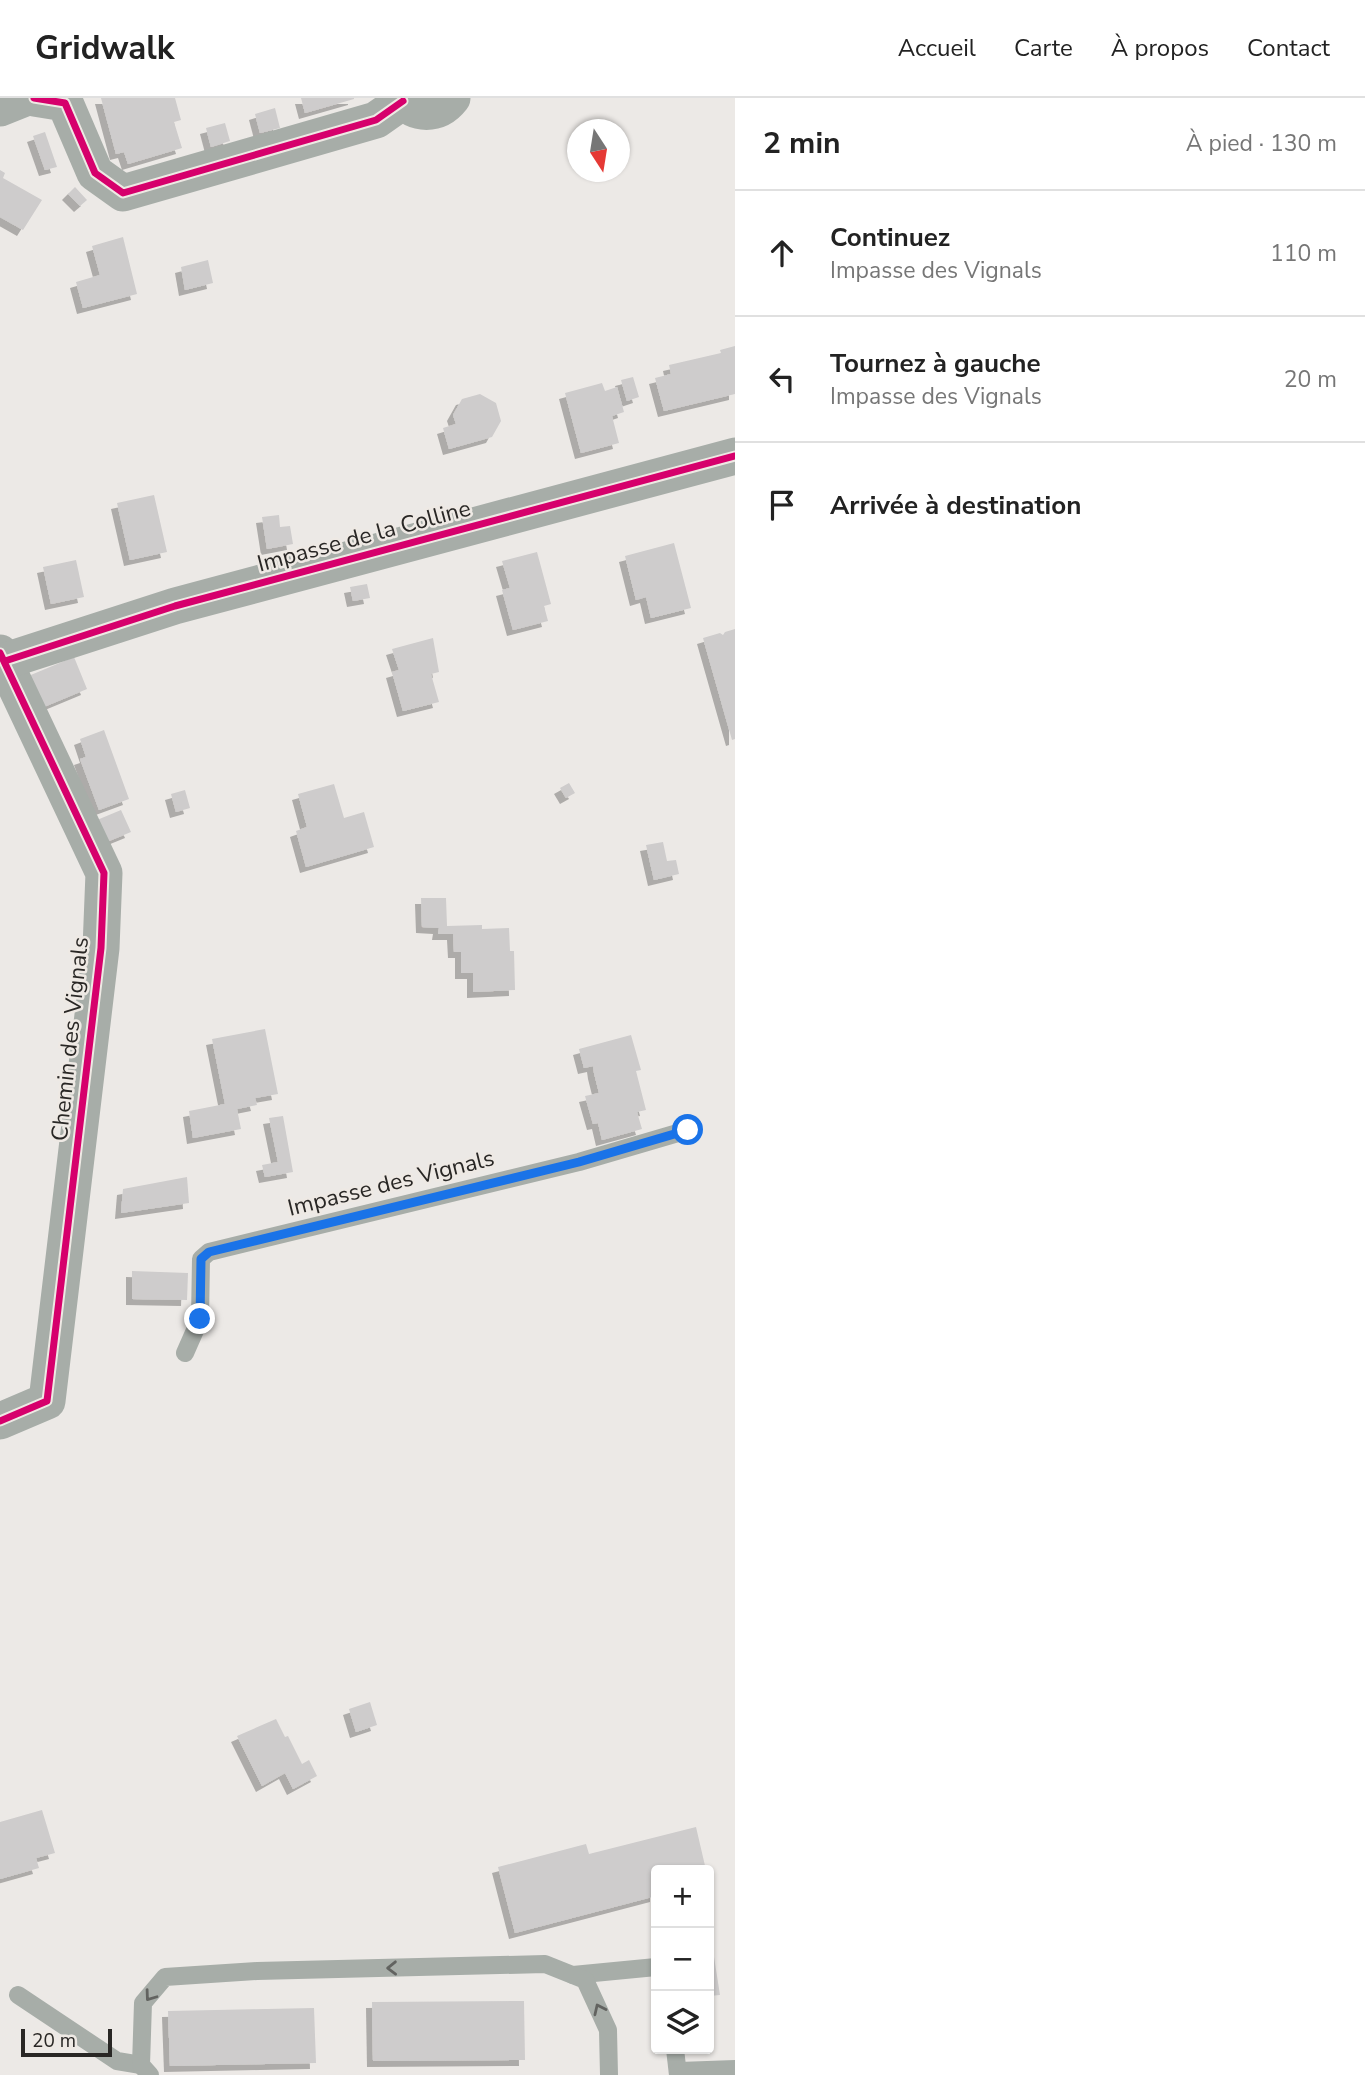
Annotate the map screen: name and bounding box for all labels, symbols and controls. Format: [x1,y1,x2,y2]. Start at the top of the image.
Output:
text: Gridwalk [35,26,175,71]
text: Accueil [898,32,976,64]
text: Carte [1014,32,1073,64]
text: À propos [1111,32,1209,64]
text: Contact [1247,32,1330,64]
north arrow [567,119,630,182]
text: 2 min [763,123,841,164]
text: À pied · 130 m [1186,128,1337,159]
text: Continuez [830,220,950,255]
icon: ahead [763,234,801,272]
text: 110 m [1270,238,1337,269]
text: Impasse des Vignals [830,255,1042,286]
text: Tournez à gauche [830,346,1041,381]
icon: left [763,360,801,398]
text: 20 m [1284,364,1337,395]
text: Impasse des Vignals [830,381,1042,412]
icon: arrive [763,486,801,524]
text: Arrivée à destination [830,488,1081,523]
street label: Impasse de la Colline [254,493,474,579]
street label: Chemin des Vignals [44,935,96,1143]
route start [672,1114,703,1145]
street label: Impasse des Vignals [285,1142,497,1224]
route end [184,1303,215,1334]
map controls [651,1865,714,2054]
button: + [651,1865,714,1928]
button: − [651,1928,714,1991]
one-way arrow [387,1960,398,1975]
one-way arrow [146,1988,158,2000]
button: layers [651,1991,714,2054]
one-way arrow [593,2004,607,2016]
scale bar [21,2026,112,2058]
text: 20 m [32,2028,76,2054]

